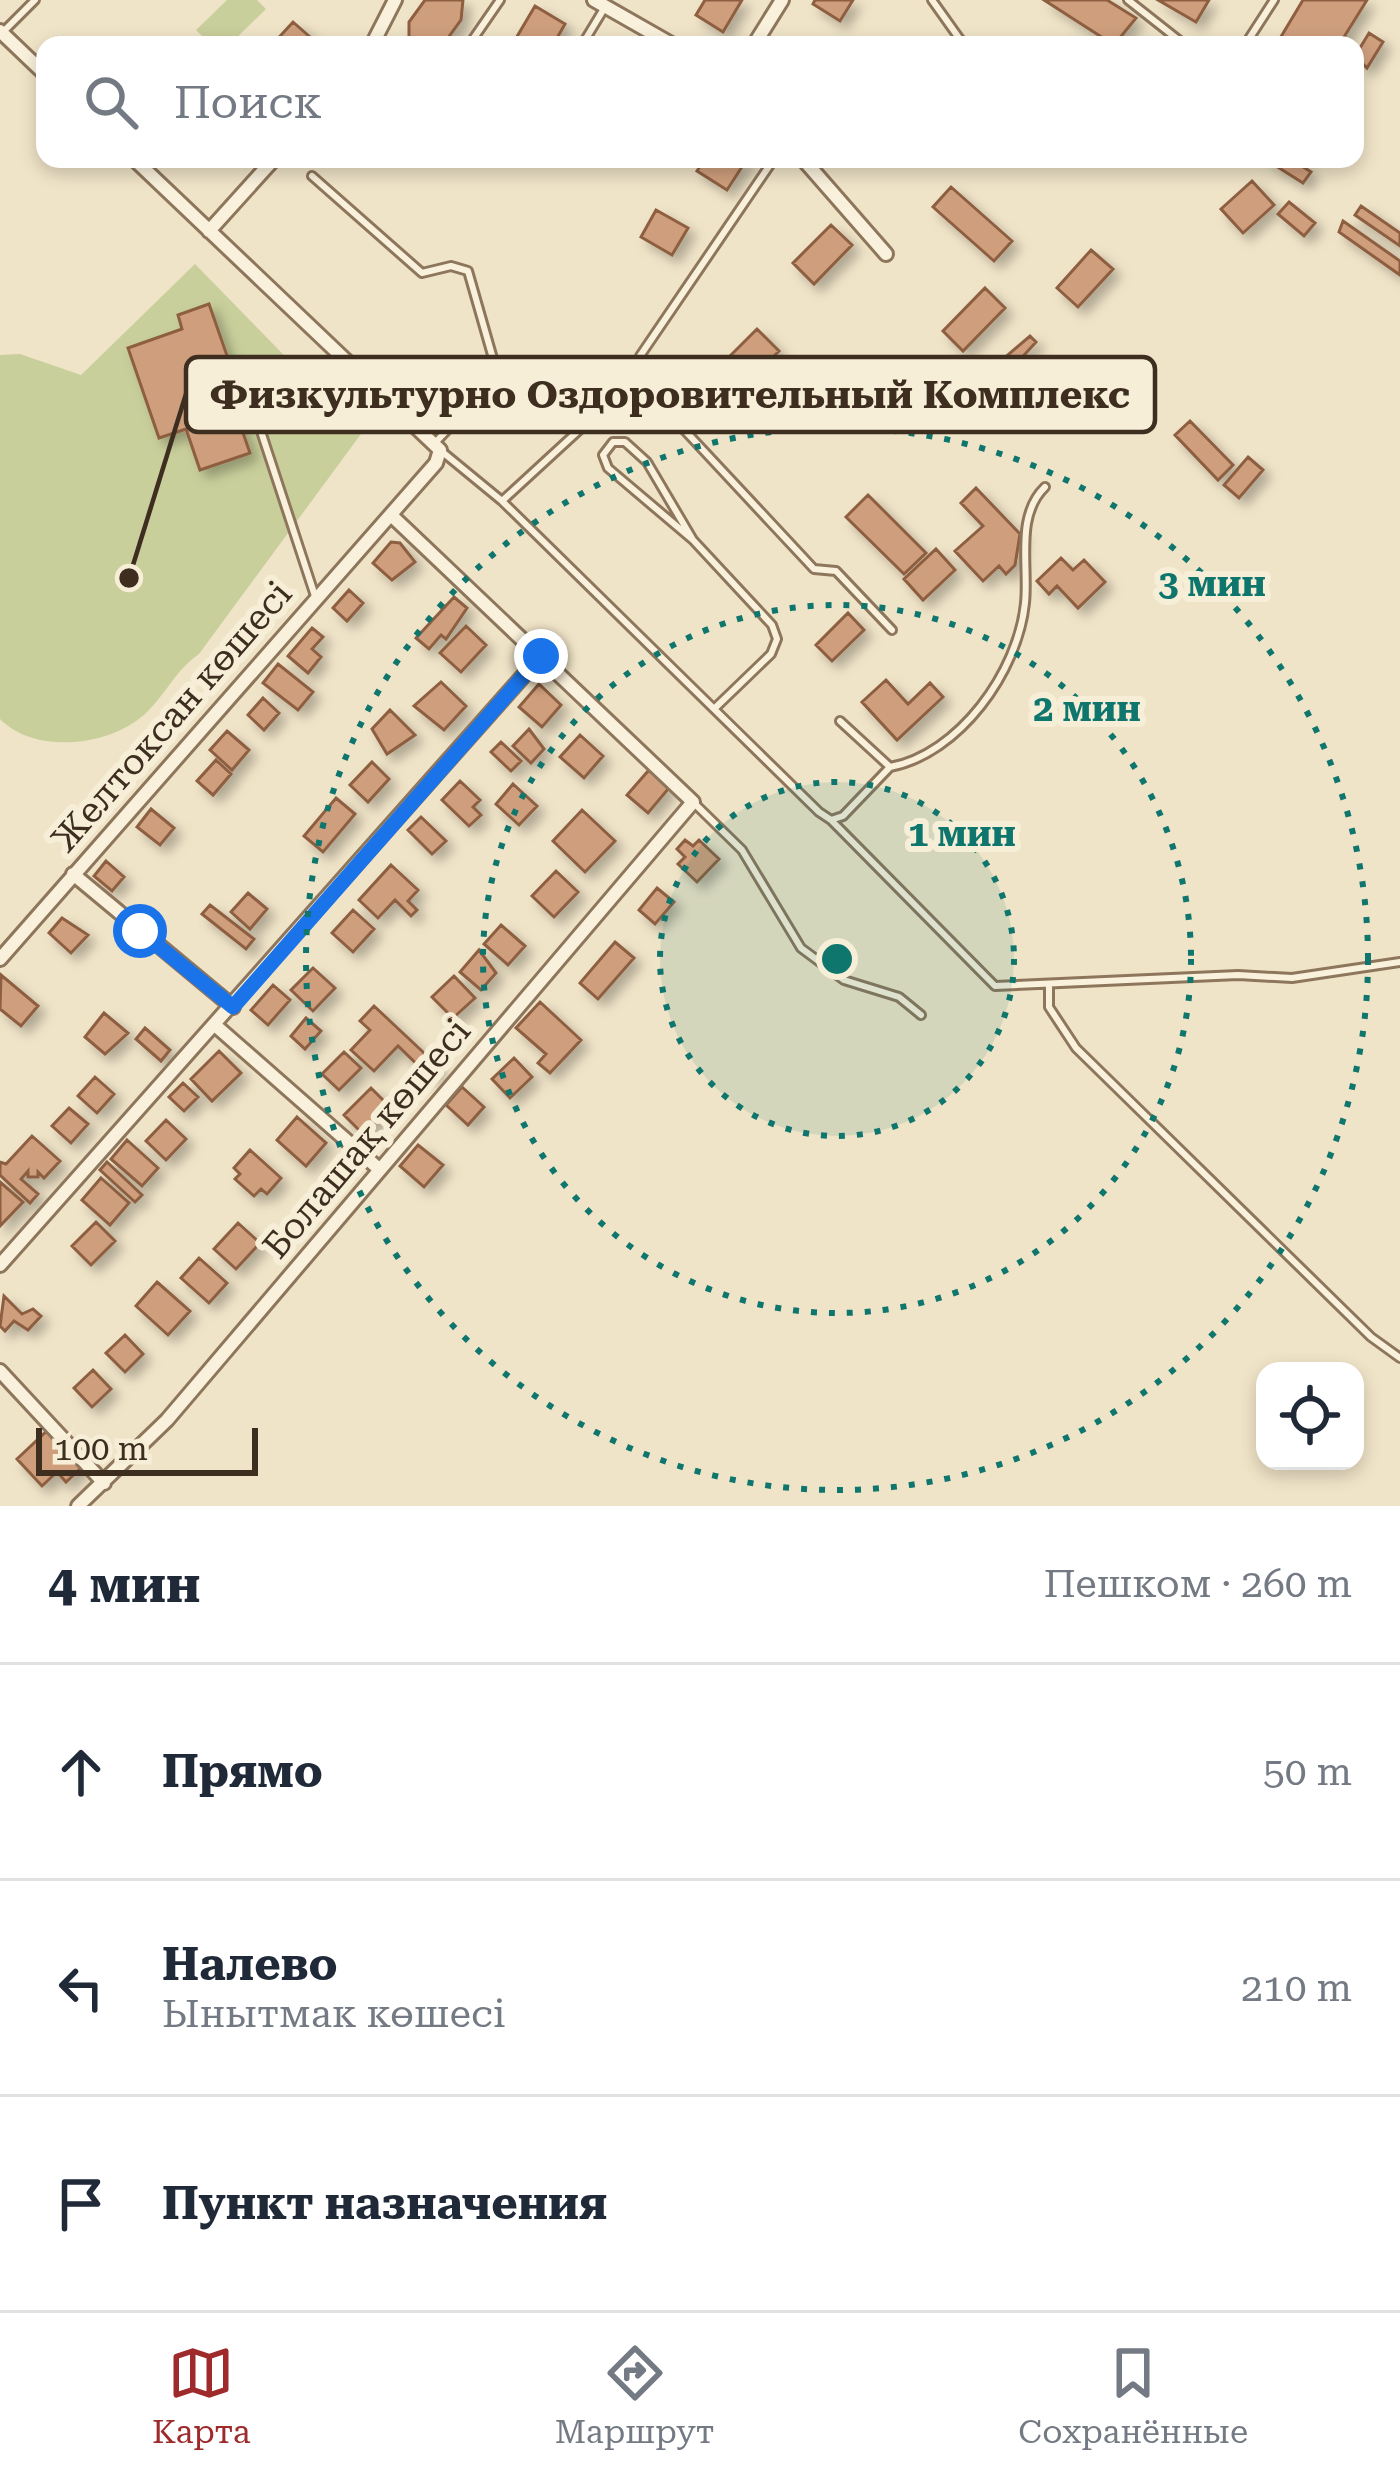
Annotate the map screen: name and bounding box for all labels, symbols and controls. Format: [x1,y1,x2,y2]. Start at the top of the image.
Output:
search box [36,36,1364,168]
icon: search [78,69,144,135]
text: Поиск [174,76,322,129]
callout: Физкультурно Оздоровительный Комплекс [186,357,1155,432]
text: Физкультурно Оздоровительный Комплекс [210,372,1130,418]
text: 3 мин [1158,563,1266,605]
street label: Желтоксан көшесі [43,573,300,860]
route end [514,629,568,683]
text: 2 мин [1033,688,1141,730]
text: 1 мин [908,813,1016,855]
route start [113,904,167,958]
centre of rings [816,938,858,980]
street label: Болашақ көшесі [254,1010,479,1267]
map controls [1256,1362,1364,1470]
button: locate [1256,1362,1364,1470]
scale bar [36,1422,258,1475]
text: 100 m [54,1429,148,1468]
text: 4 мин [48,1555,200,1614]
text: Пешком · 260 m [1044,1561,1352,1607]
icon: ahead [48,1739,114,1805]
text: Прямо [162,1745,323,1798]
text: 50 m [1263,1749,1352,1795]
text: Налево [162,1938,338,1991]
icon: left [48,1955,114,2021]
text: 210 m [1241,1965,1352,2011]
text: Ынытмак көшесі [162,1991,505,2037]
icon: arrive [48,2171,114,2237]
text: Пункт назначения [162,2177,607,2230]
tab: Карта [152,2340,251,2451]
tab: Маршрут [555,2340,714,2451]
tab: Сохранённые [1018,2340,1248,2451]

